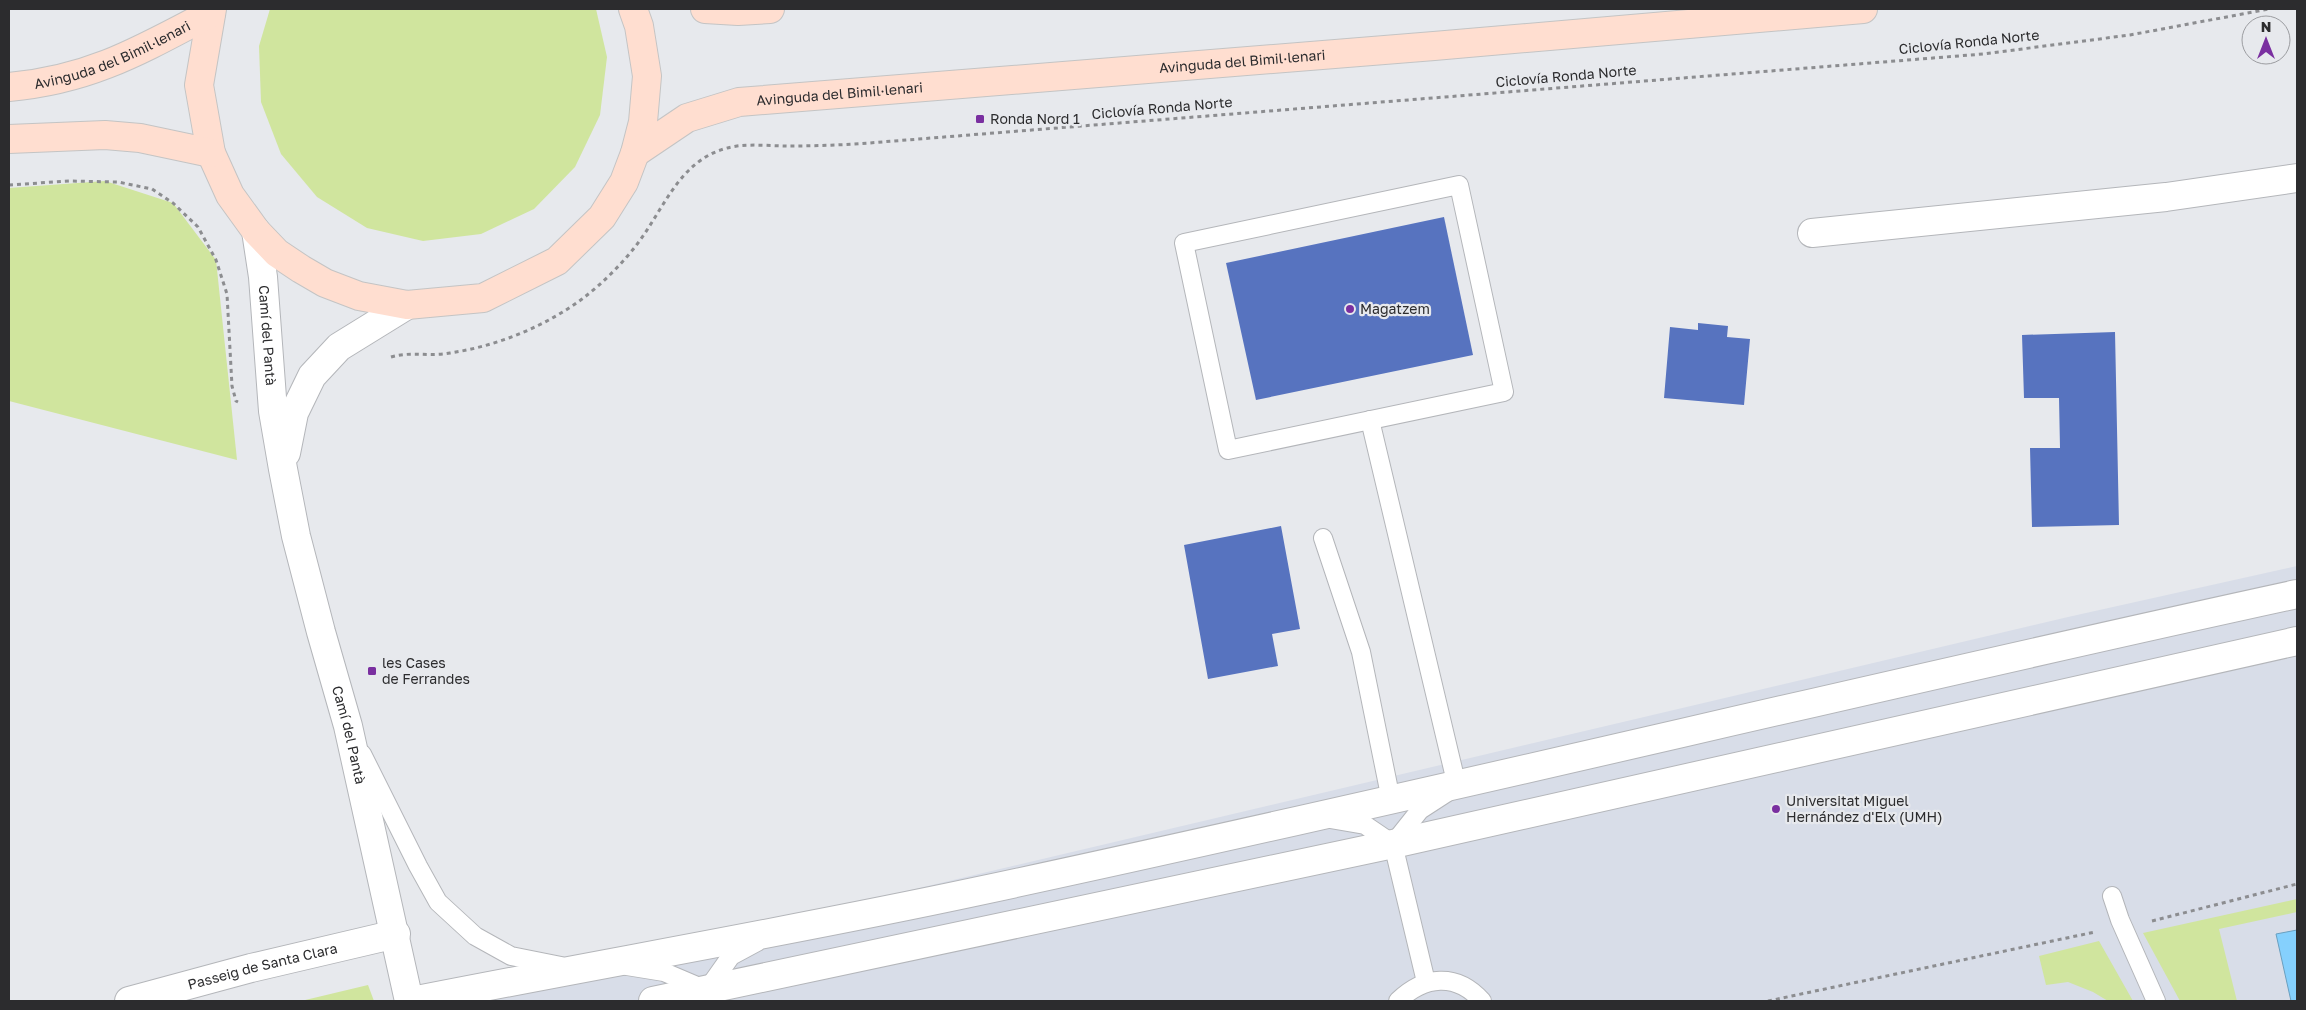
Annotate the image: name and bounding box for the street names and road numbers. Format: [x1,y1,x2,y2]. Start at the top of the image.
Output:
street label: Avinguda del Bimil·lenari [33,17,193,92]
street label: Ciclovía Ronda Norte [1898,26,2040,57]
street label: Avinguda del Bimil·lenari [1158,46,1326,76]
street label: Ciclovía Ronda Norte [1495,61,1637,90]
street label: Avinguda del Bimil·lenari [756,78,923,109]
street label: Ciclovía Ronda Norte [1091,93,1233,122]
street label: Camí del Pantà [256,284,280,386]
street label: Camí del Pantà [329,684,370,786]
street label: Passeig de Santa Clara [186,939,339,993]

